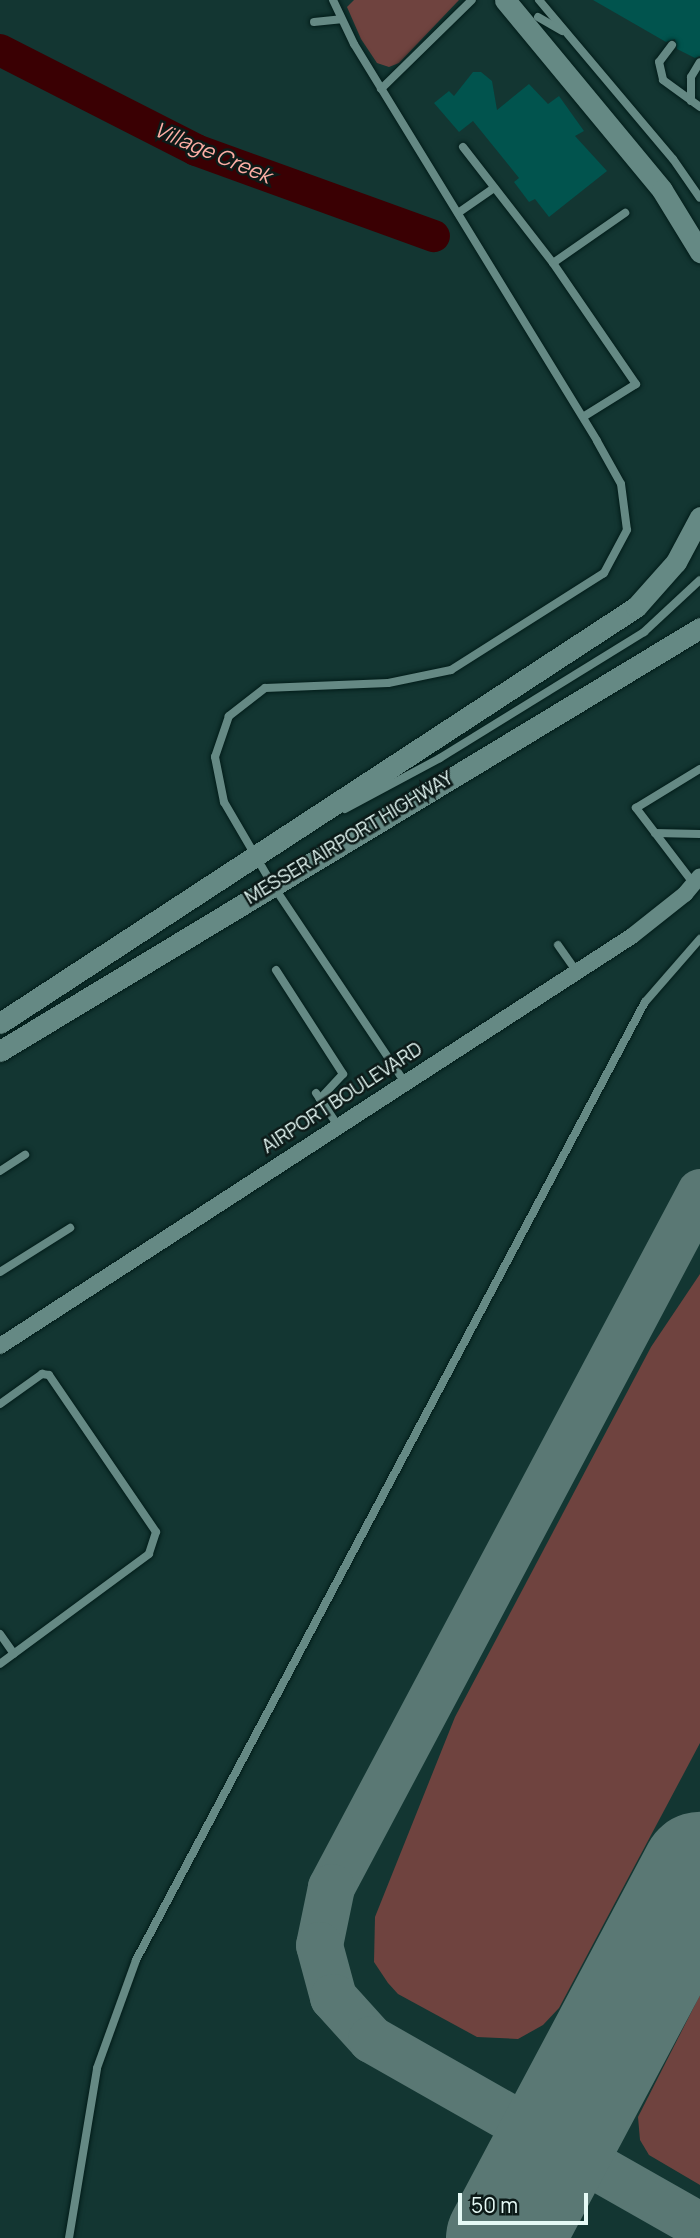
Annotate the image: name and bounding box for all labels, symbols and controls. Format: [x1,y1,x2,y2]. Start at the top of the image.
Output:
water label: Village Creek [151,116,275,188]
street label: MESSER AIRPORT HIGHWAY [241,767,457,909]
street label: AIRPORT BOULEVARD [257,1038,427,1158]
scale bar [462,2178,592,2222]
text: 50 m [471,2191,518,2219]

